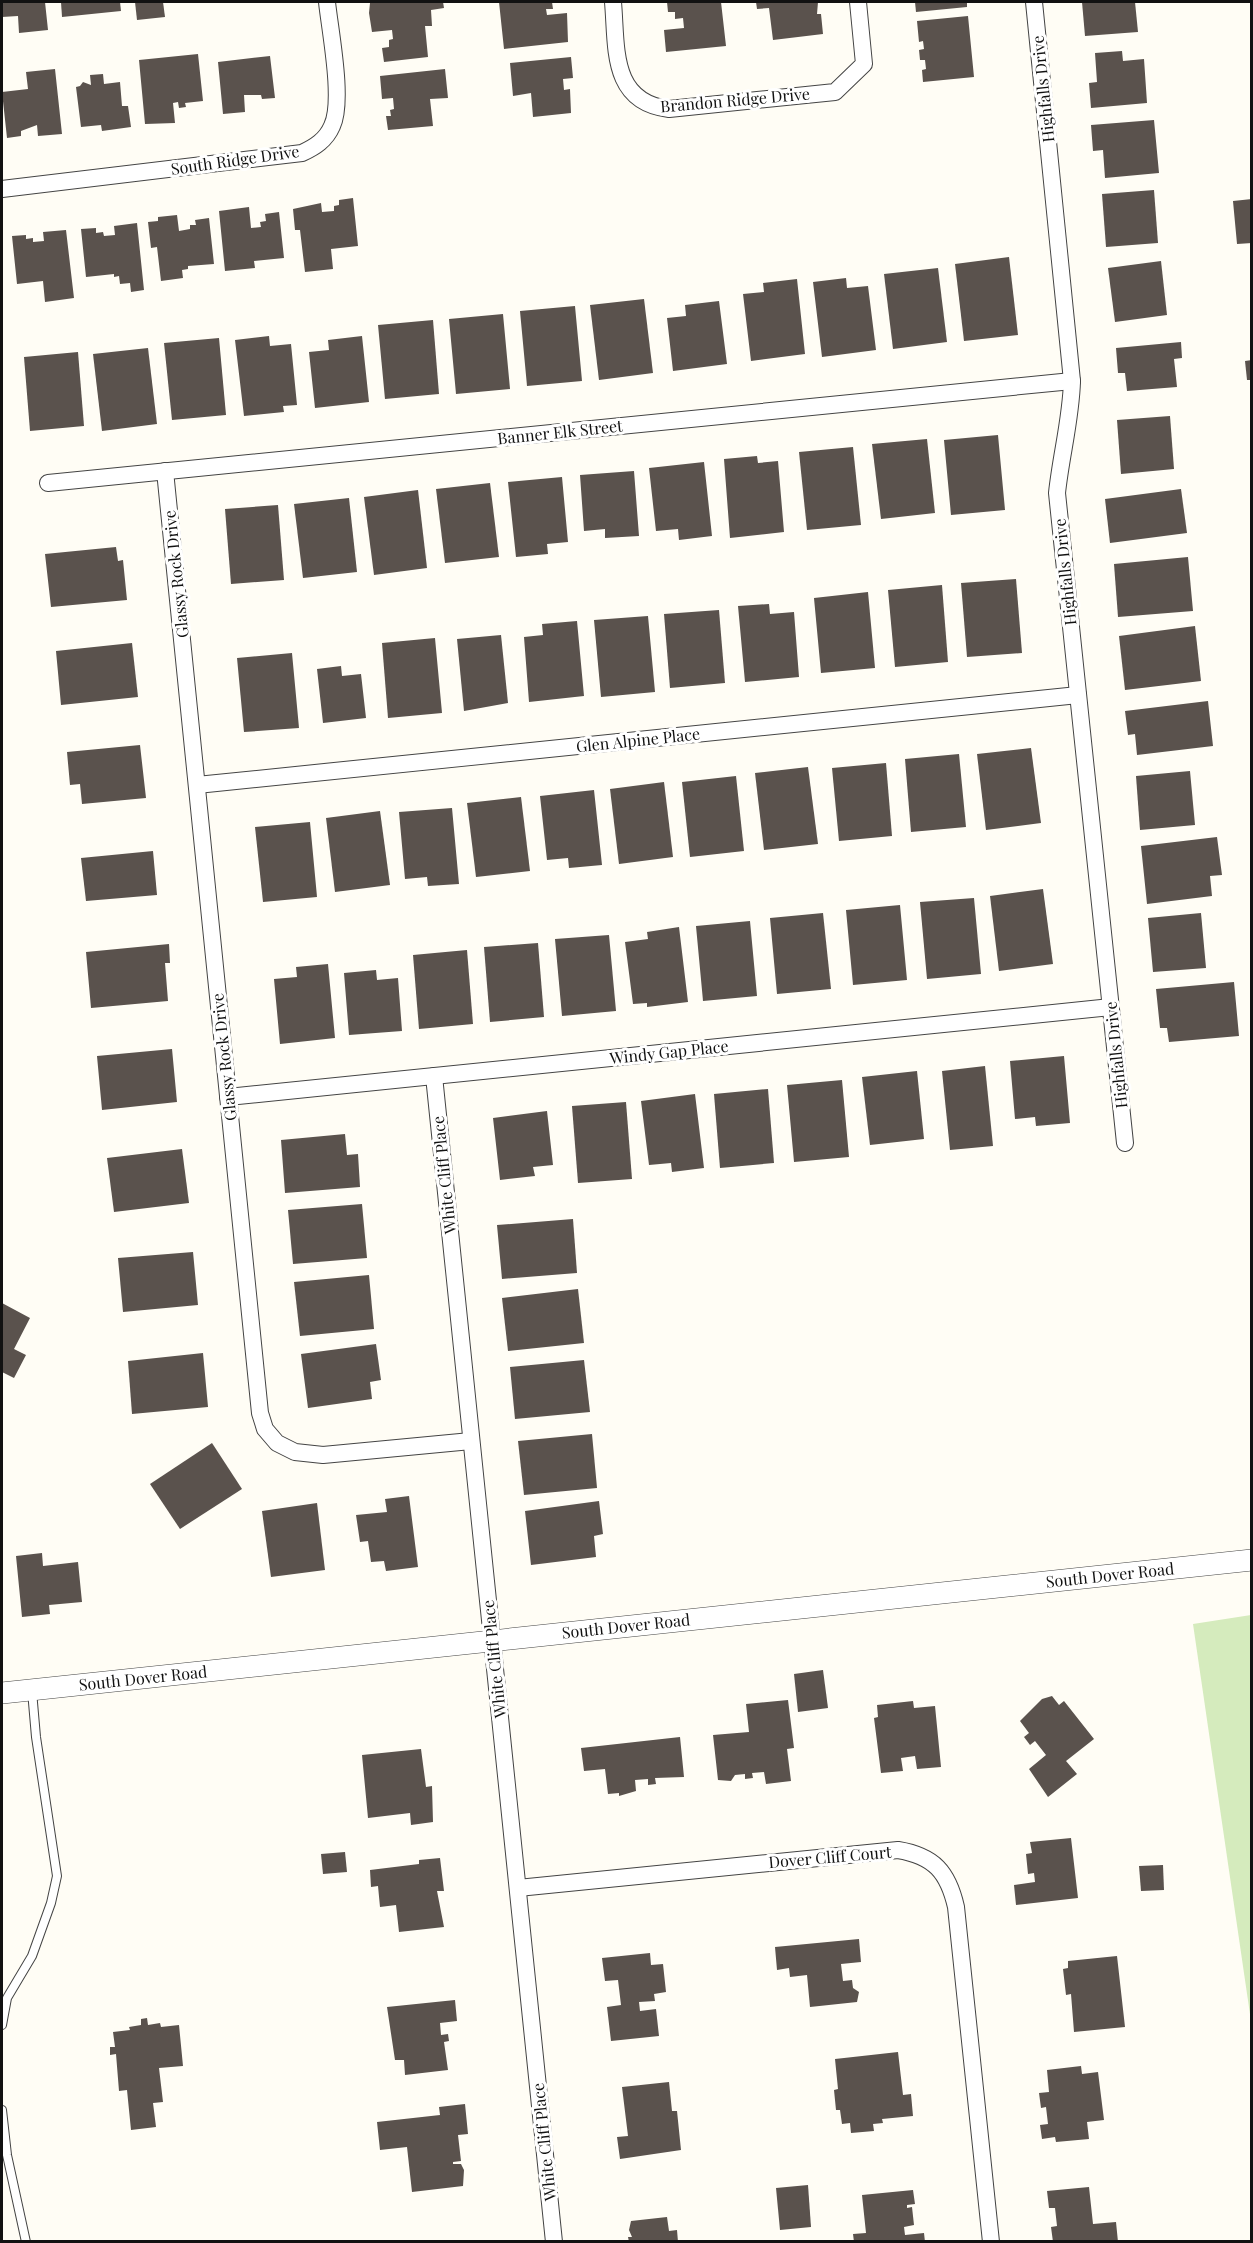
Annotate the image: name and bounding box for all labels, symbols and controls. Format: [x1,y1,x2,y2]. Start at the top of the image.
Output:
street label: Highfalls Drive [1026,35,1059,144]
street label: Brandon Ridge Drive [659,83,811,116]
street label: South Ridge Drive [169,140,301,179]
street label: Banner Elk Street [496,414,624,449]
street label: Glassy Rock Drive [158,509,193,639]
street label: Highfalls Drive [1048,518,1081,627]
street label: Glen Alpine Place [575,723,701,756]
street label: Glassy Rock Drive [206,992,241,1122]
street label: Highfalls Drive [1099,1001,1132,1110]
street label: Windy Gap Place [608,1035,729,1068]
street label: White Cliff Place [427,1115,460,1236]
street label: South Dover Road [1045,1557,1175,1592]
street label: White Cliff Place [477,1599,510,1720]
street label: South Dover Road [561,1608,691,1643]
street label: South Dover Road [78,1660,208,1695]
street label: Dover Cliff Court [768,1841,893,1872]
street label: White Cliff Place [527,2082,560,2203]

